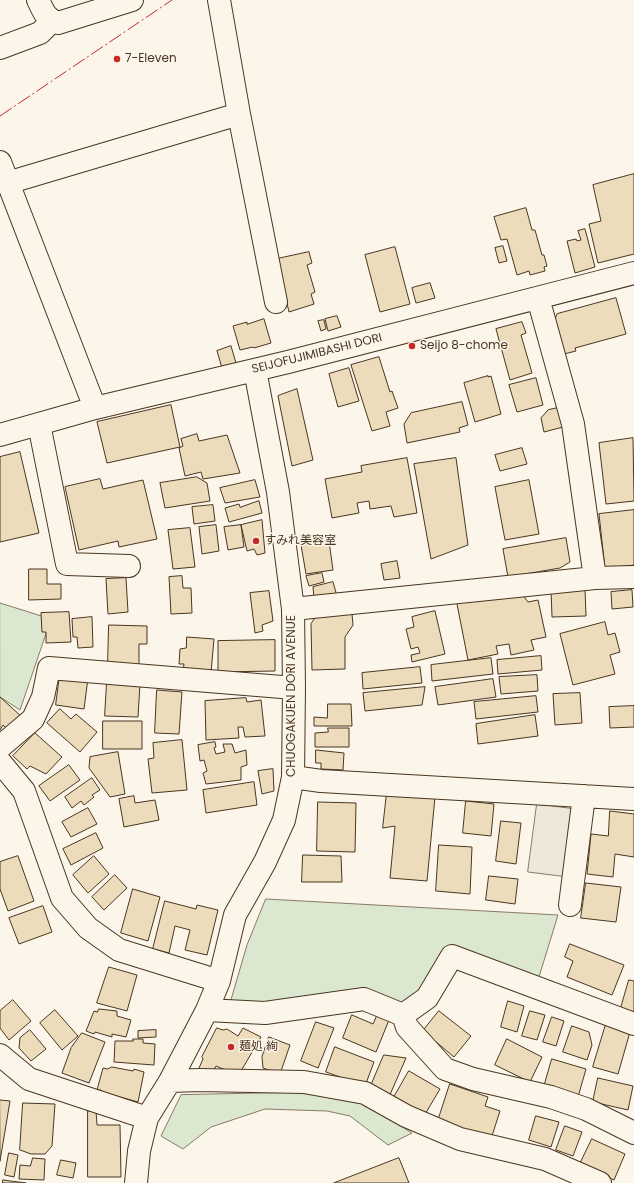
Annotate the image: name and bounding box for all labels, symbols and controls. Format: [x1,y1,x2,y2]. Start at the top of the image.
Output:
place label: 7-Eleven [125,52,177,66]
marker: 7-Eleven [112,54,122,64]
street label: SEIJOFUJIMIBASHI DORI [250,331,384,377]
place label: Seijo 8-chome [420,339,508,353]
marker: Seijo 8-chome [407,341,417,351]
place label: すみれ美容室 [264,534,336,548]
marker: すみれ美容室 [251,536,261,546]
street label: CHUOGAKUEN DORI AVENUE [285,615,299,777]
place label: 麺処 絢 [239,1040,278,1054]
marker: 麺処 絢 [226,1042,236,1052]

